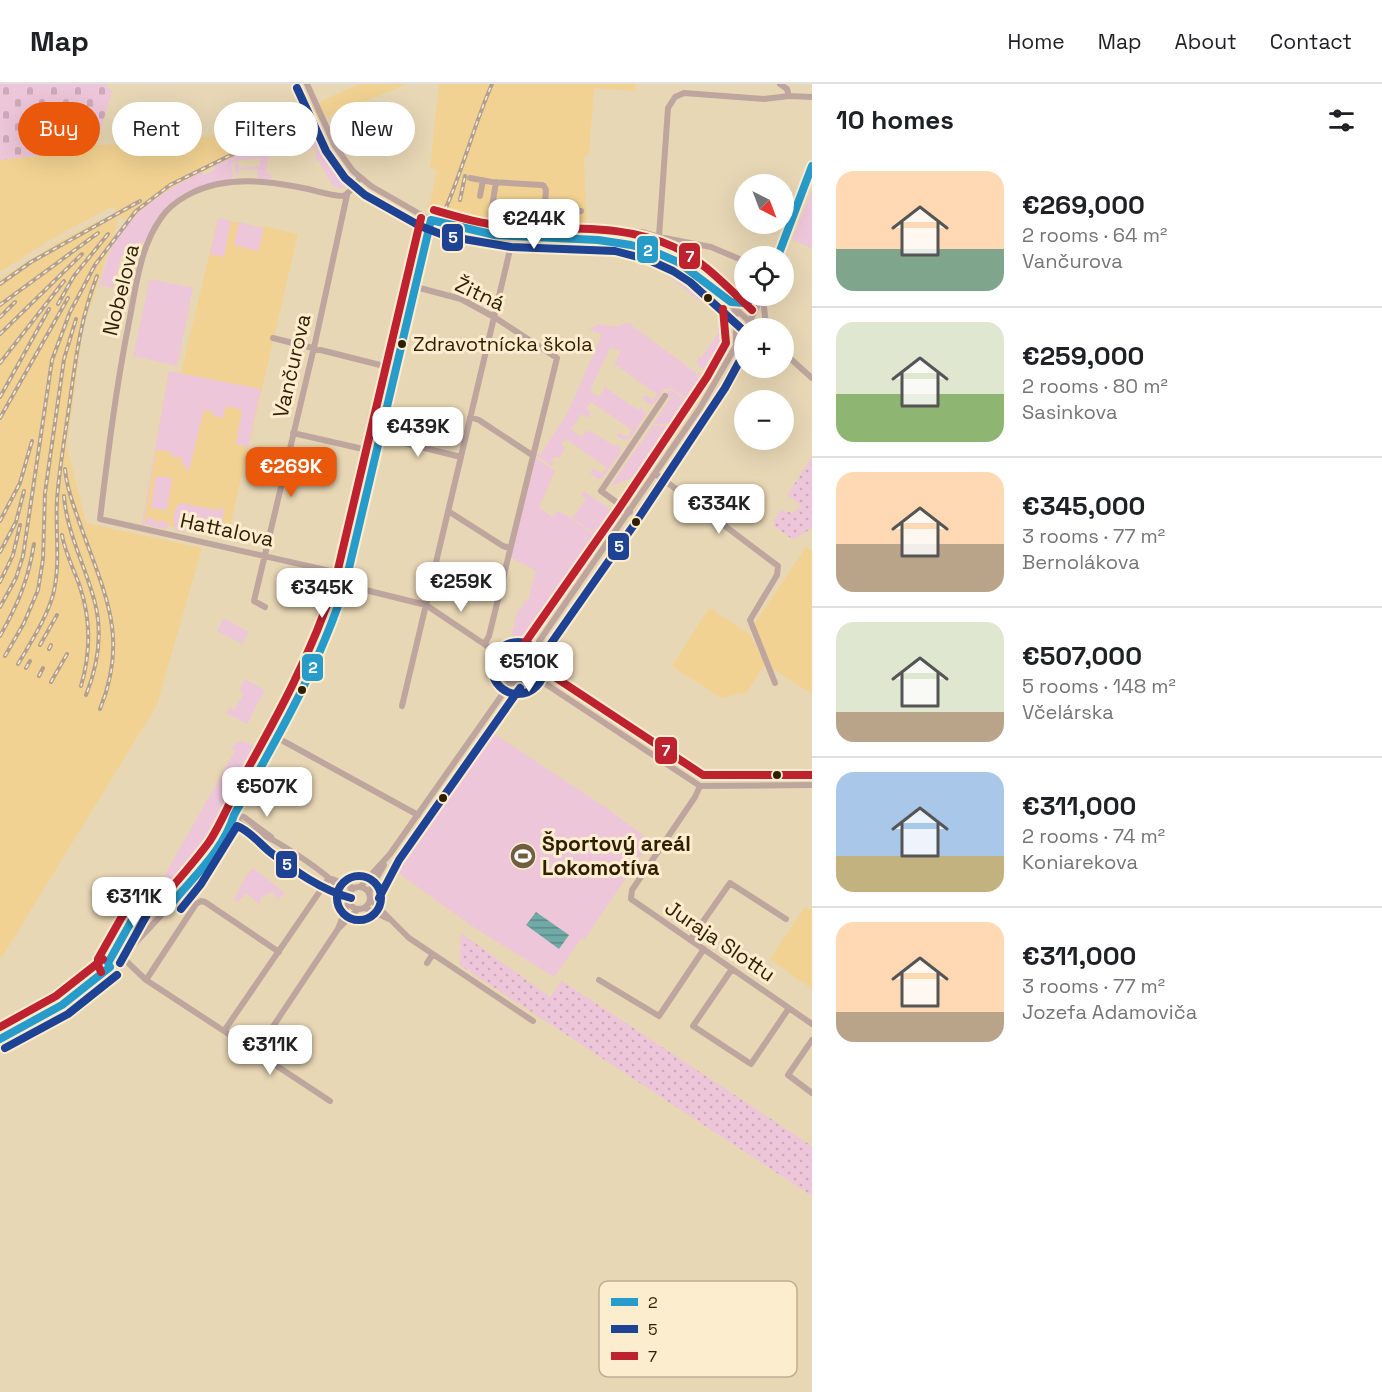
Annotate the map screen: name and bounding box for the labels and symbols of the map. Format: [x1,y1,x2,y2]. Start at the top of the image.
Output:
north arrow [734,174,794,234]
pin: €244K [492,199,576,250]
line badge: 5 [441,223,464,252]
text: 5 [448,227,458,248]
line badge: 2 [636,235,659,264]
text: 2 [643,240,653,261]
street label: Nobelova [96,241,145,339]
line badge: 7 [678,242,701,270]
text: 7 [686,246,695,267]
street label: Žitná [451,270,509,317]
unlabelled marker [702,292,714,304]
street label: Vančurova [266,311,317,420]
place label: Zdravotnícka škola [413,331,593,357]
marker: Zdravotnícka škola [396,338,408,350]
pin: €439K [376,407,460,458]
pin: €269K [249,447,333,498]
pin: €334K [677,484,761,535]
street label: Hattalova [178,506,276,553]
unlabelled marker [630,516,642,528]
line badge: 5 [607,532,630,561]
text: 5 [614,536,624,557]
pin: €259K [419,562,503,613]
pin: €345K [280,568,364,619]
pin: €510K [487,642,571,693]
line badge: 2 [301,653,324,682]
text: 2 [308,657,318,678]
unlabelled marker [296,684,308,696]
line badge: 7 [654,736,678,765]
text: 7 [662,740,671,761]
pin: €507K [225,767,309,818]
unlabelled marker [771,769,783,781]
unlabelled marker [437,792,449,804]
place label: Športový areál Lokomotíva [542,830,691,881]
sports icon: Športový areál Lokomotíva [508,841,538,871]
line badge: 5 [275,850,298,879]
text: 5 [282,854,292,875]
pin: €311K [92,877,176,928]
street label: Juraja Slottu [660,894,781,987]
pin: €311K [228,1025,312,1076]
legend [599,1281,797,1377]
text: 2 [648,1292,658,1313]
text: 5 [648,1319,658,1340]
text: 7 [648,1346,657,1367]

